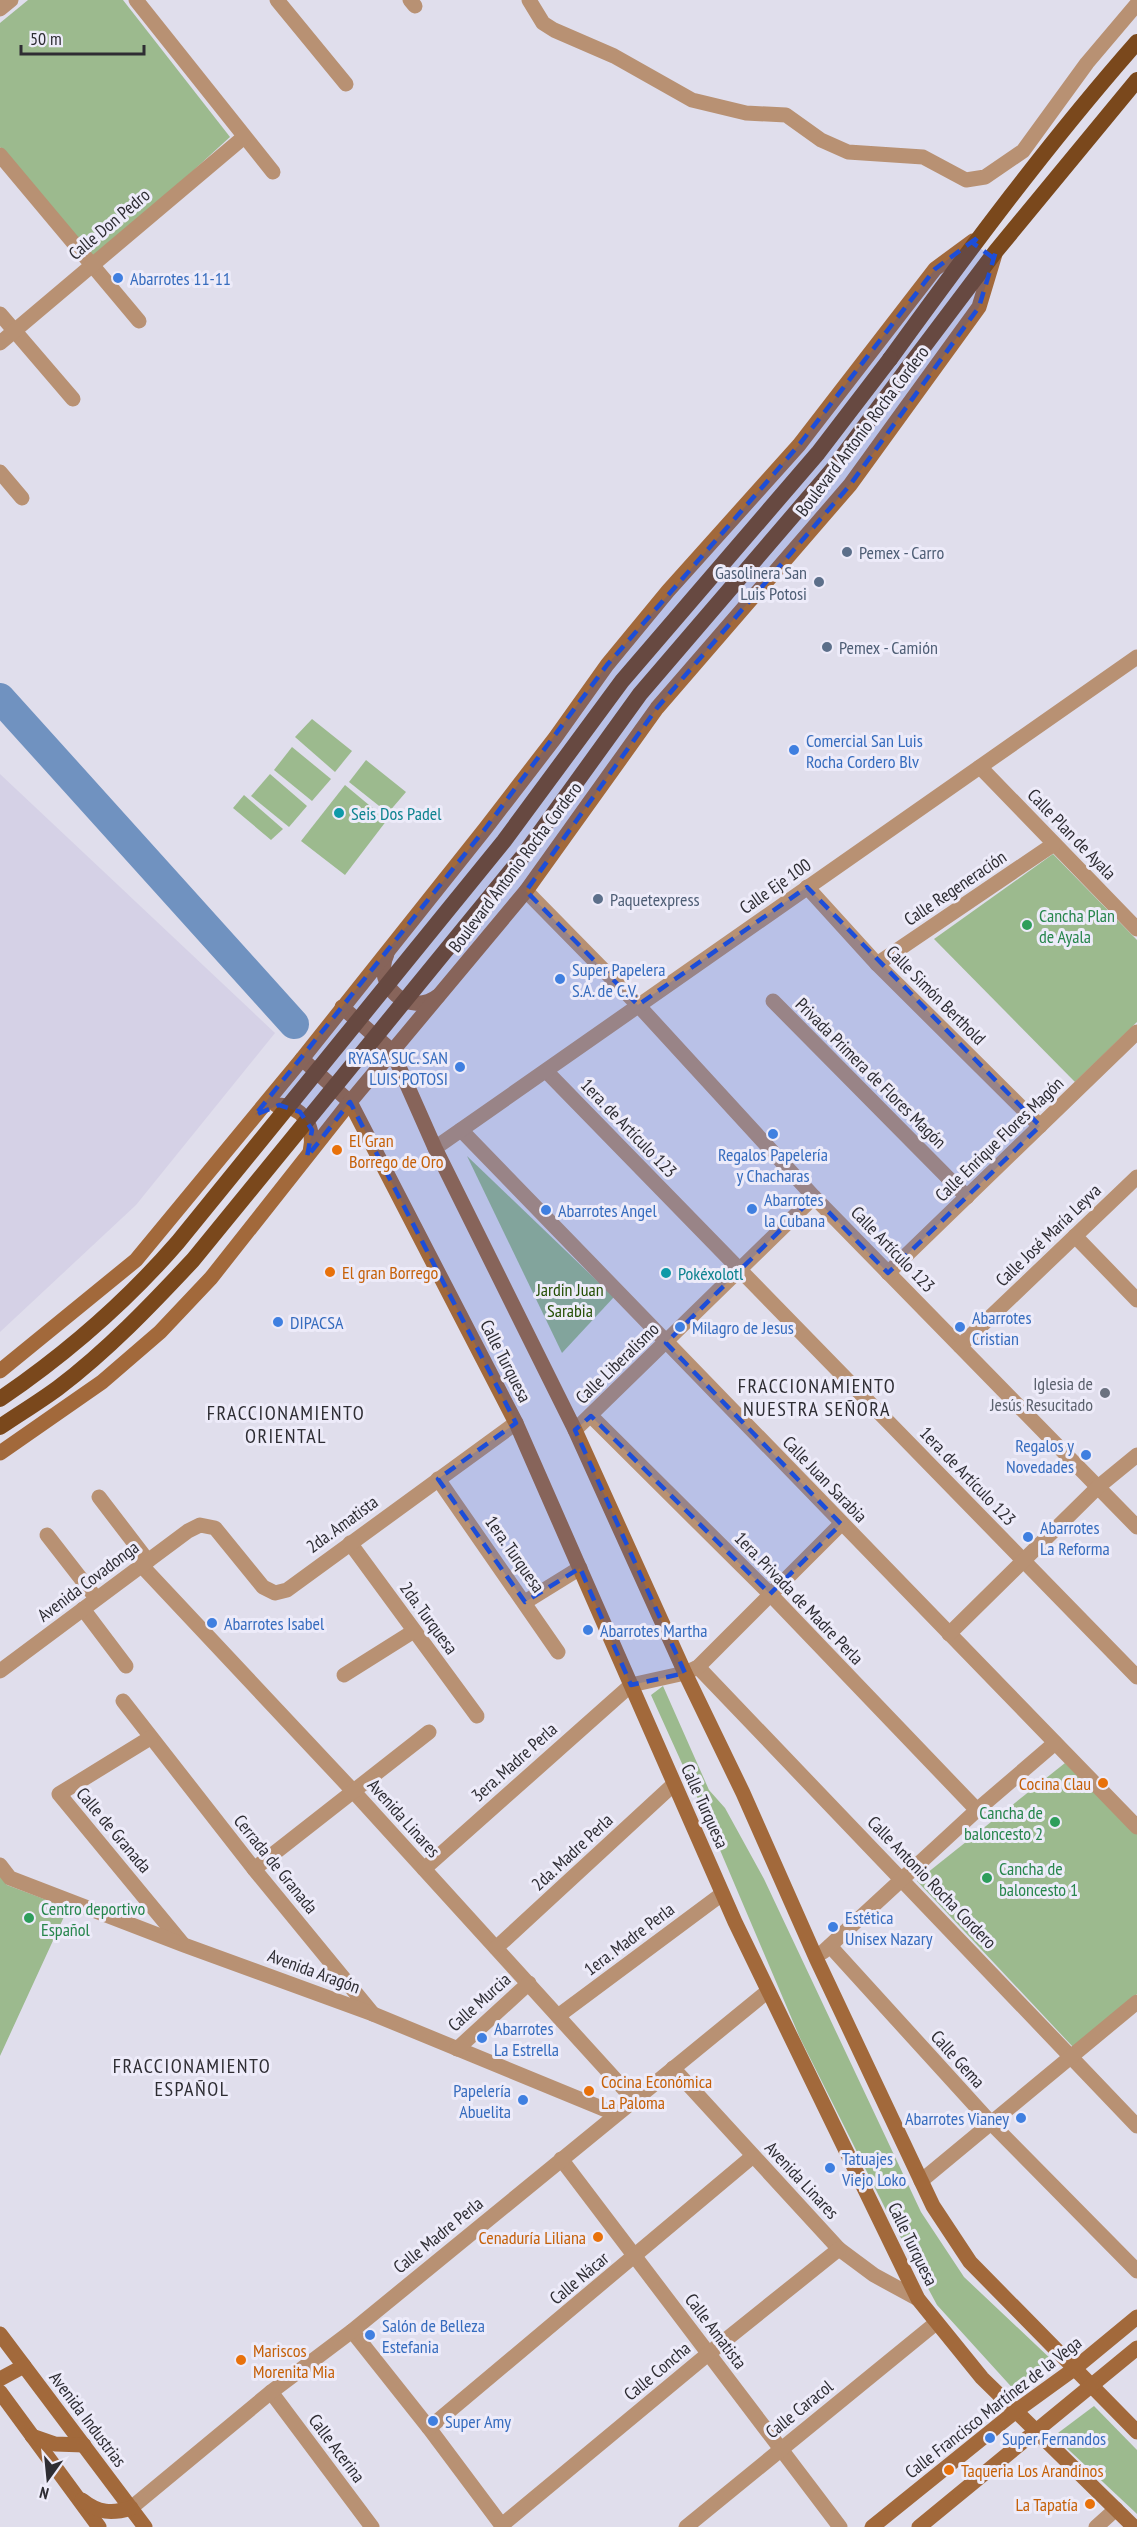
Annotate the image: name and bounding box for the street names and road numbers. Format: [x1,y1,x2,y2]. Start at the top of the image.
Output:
street label: Calle Don Pedro [64,183,155,265]
street label: Boulevard Antonio Rocha Cordero [790,341,934,521]
street label: Boulevard Antonio Rocha Cordero [443,777,587,957]
street label: Calle Plan de Ayala [1023,784,1121,884]
street label: Calle Regeneración [899,845,1011,931]
street label: Calle Eje 100 [735,853,815,919]
street label: Calle Simón Berthold [881,940,991,1050]
street label: Privada Primera de Flores Magón [791,993,951,1153]
street label: Calle Enrique Flores Magón [930,1072,1068,1206]
street label: 1era. de Artículo 123 [576,1074,682,1182]
street label: Calle José María Leyva [990,1179,1106,1291]
street label: Calle Artículo 123 [846,1201,940,1297]
street label: Calle Turquesa [475,1316,537,1406]
street label: Calle Liberalismo [570,1317,664,1409]
street label: 1era. de Artículo 123 [915,1422,1021,1530]
street label: Calle Juan Sarabia [778,1431,872,1527]
street label: 2da. Amatista [302,1490,382,1558]
street label: 1era. Turquesa [480,1511,550,1597]
street label: 1era. Privada de Madre Perla [730,1527,868,1669]
street label: Avenida Covadonga [33,1535,143,1627]
street label: 2da. Turquesa [395,1577,463,1659]
street label: 3era. Madre Perla [466,1717,562,1807]
street label: Calle Turquesa [676,1760,734,1852]
street label: Avenida Linares [363,1774,445,1862]
street label: Calle de Granada [71,1782,157,1878]
street label: 2da. Madre Perla [527,1808,617,1896]
street label: Cerrada de Granada [229,1810,323,1918]
street label: Calle Antonio Rocha Cordero [863,1811,1002,1954]
street label: 1era. Madre Perla [579,1897,679,1981]
street label: Avenida Aragón [265,1944,363,1998]
street label: Calle Murcia [443,1968,515,2036]
street label: Calle Gema [926,2025,990,2093]
street label: Avenida Linares [760,2136,844,2224]
street label: Calle Madre Perla [388,2192,488,2278]
street label: Calle Turquesa [883,2199,943,2289]
street label: Calle Nácar [545,2247,613,2309]
street label: Calle Amatista [680,2289,752,2373]
street label: Calle Francisco Martínez de la Vega [900,2331,1086,2483]
street label: Calle Concha [619,2337,695,2405]
street label: Avenida Industrias [45,2367,131,2471]
street label: Calle Caracol [761,2374,838,2443]
street label: Calle Acerina [304,2409,370,2487]

